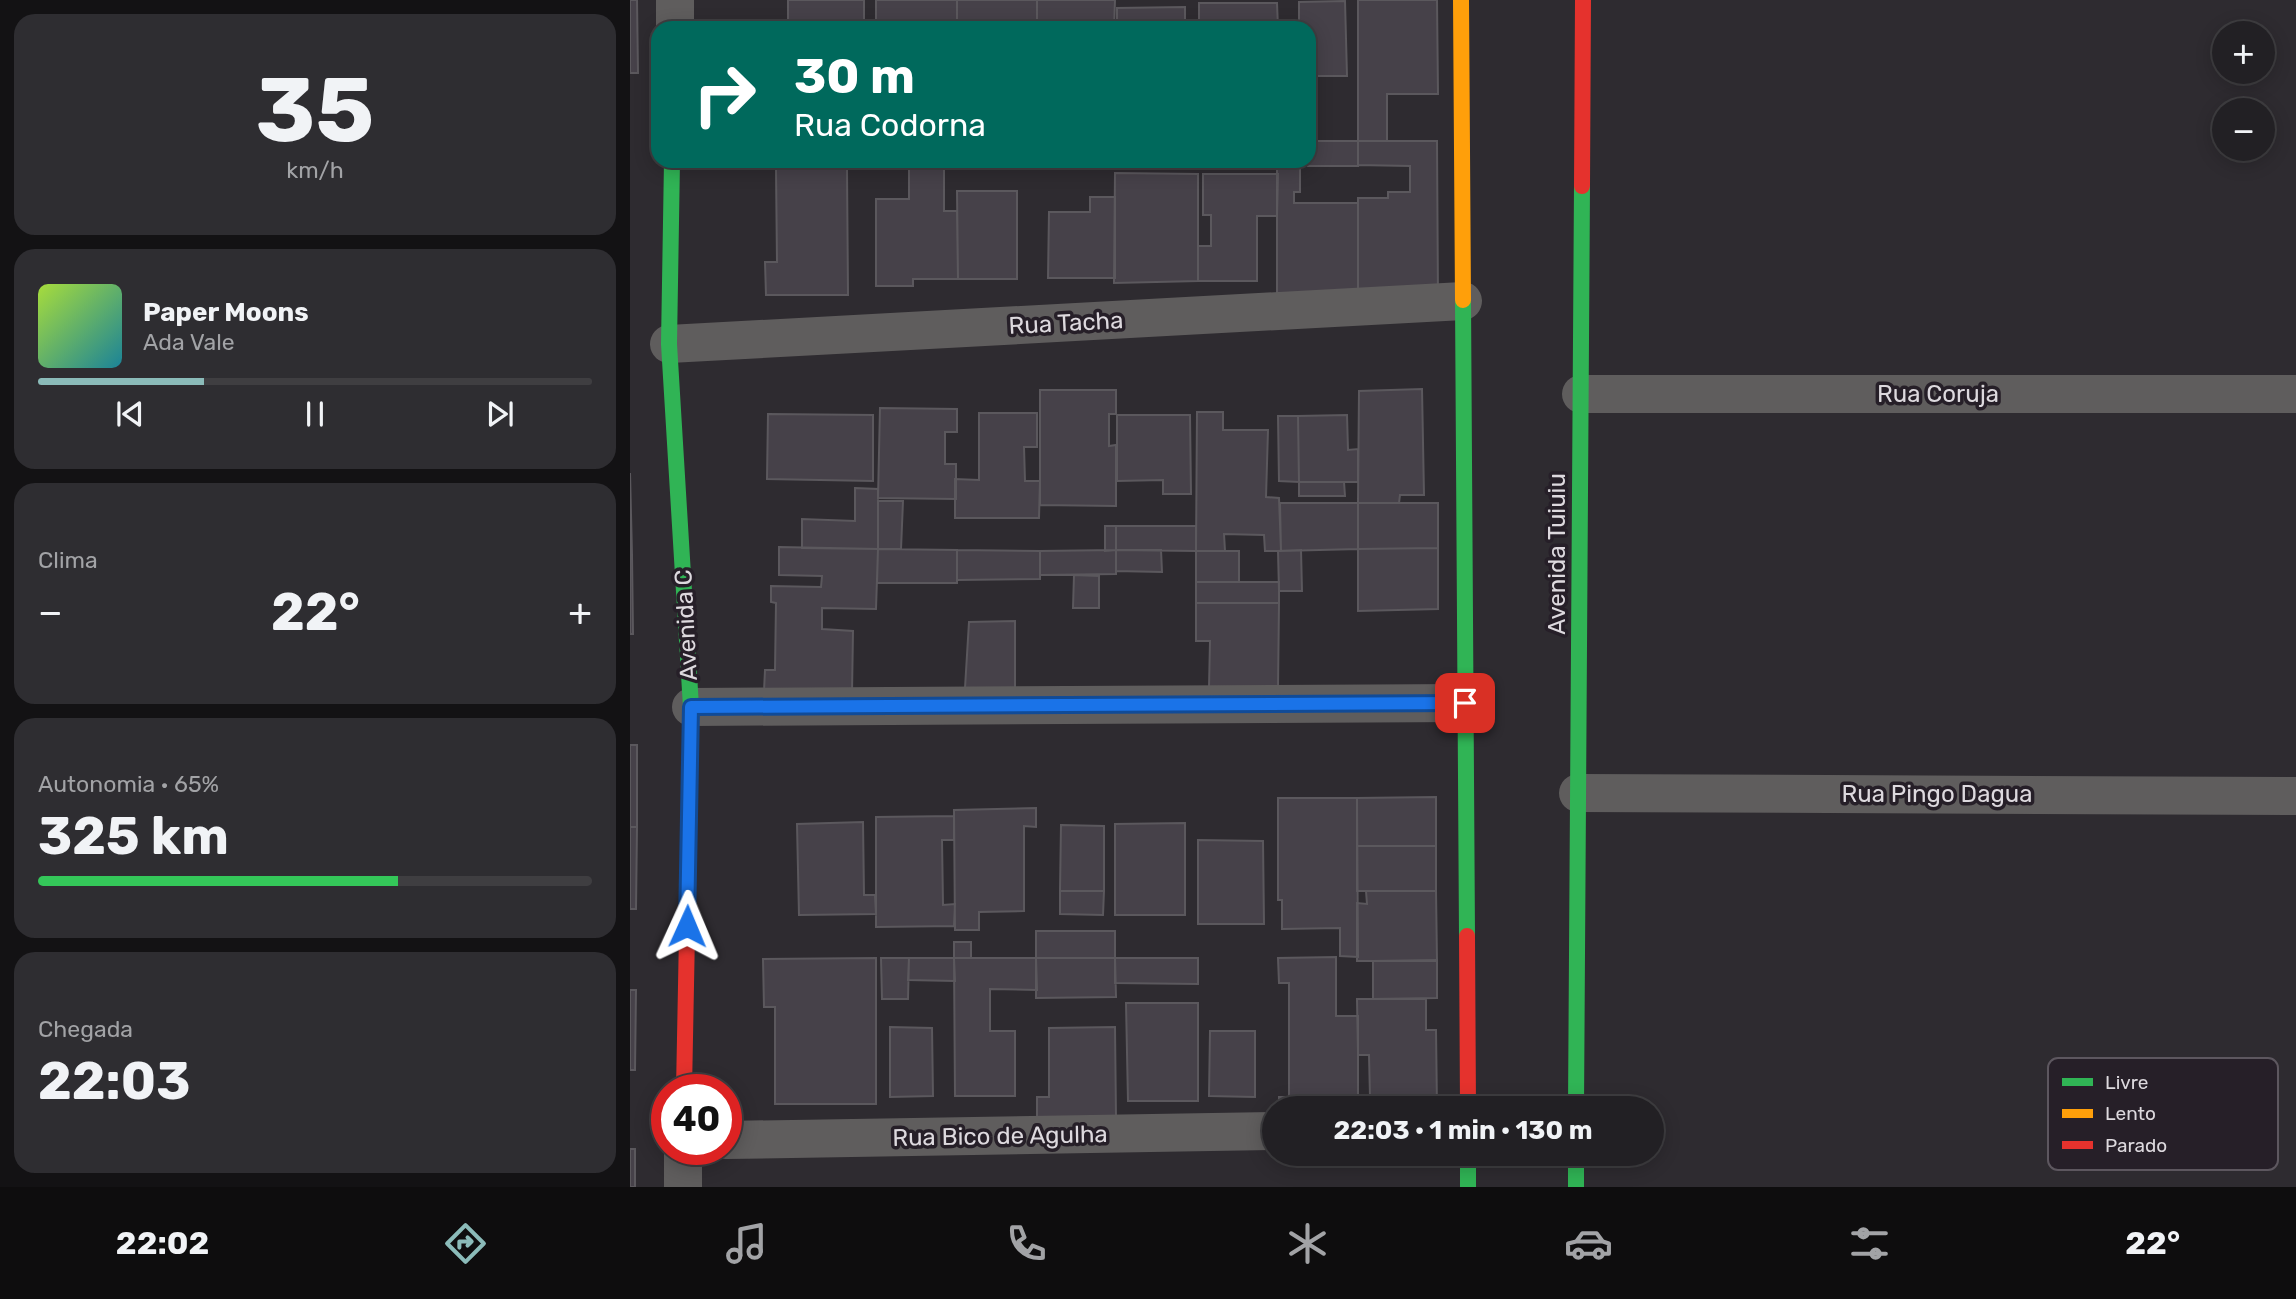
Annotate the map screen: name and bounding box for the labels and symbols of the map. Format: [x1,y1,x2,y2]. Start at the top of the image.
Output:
street label: Rua Tacha [1008,306,1124,340]
street label: Rua Coruja [1877,380,1999,408]
street label: Avenida Tuiuiu [1543,473,1571,635]
street label: Avenida C [669,569,703,681]
pin [1435,673,1495,733]
street label: Rua Pingo Dagua [1842,780,2032,808]
position arrow [650,889,724,963]
legend [2048,1058,2278,1170]
text: Livre [2105,1071,2149,1094]
speed limit sign: 40 [651,1074,742,1165]
text: Lento [2105,1102,2156,1125]
street label: Rua Bico de Agulha [892,1120,1108,1152]
text: Parado [2105,1134,2167,1157]

